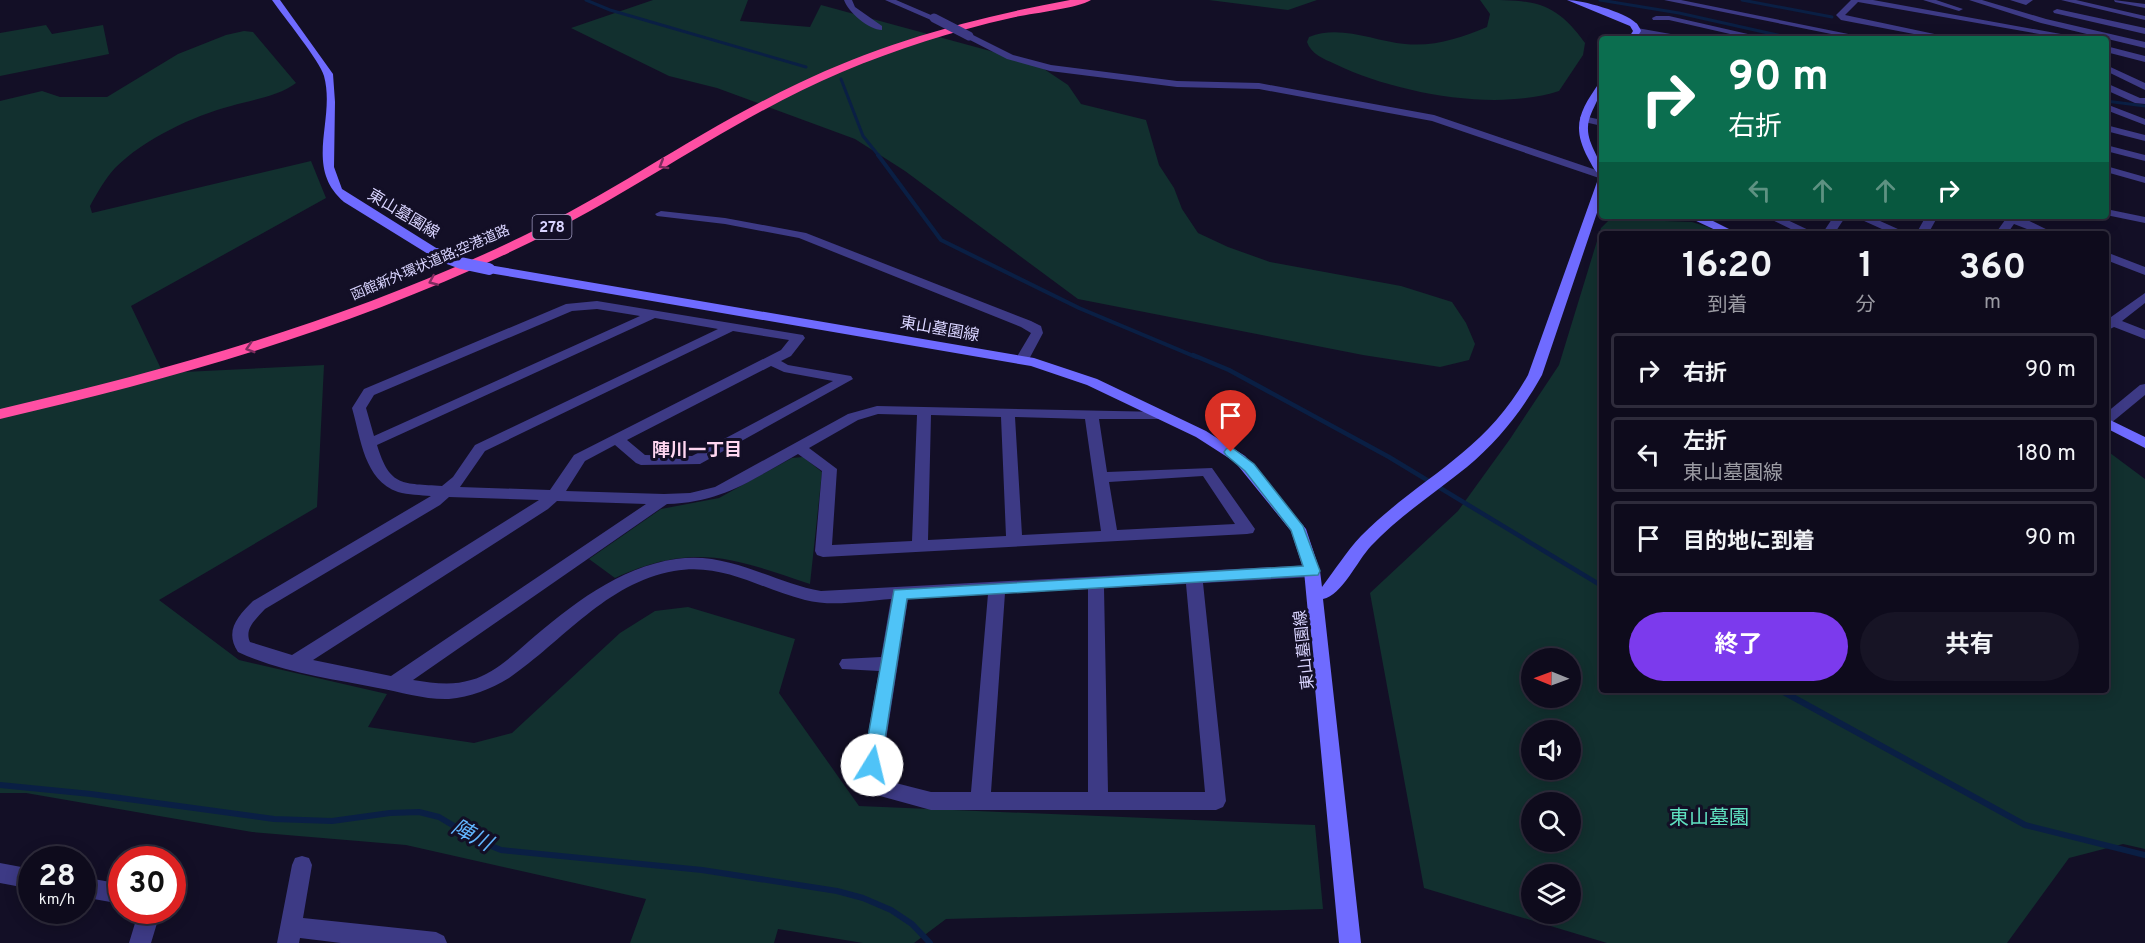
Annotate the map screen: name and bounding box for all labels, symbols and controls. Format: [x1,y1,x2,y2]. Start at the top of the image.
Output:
text: 90 m [1728,52,1829,105]
icon: right [1629,60,1707,138]
text: 右折 [1728,111,1782,145]
one-way arrow [659,158,669,169]
icon: left [1743,174,1776,207]
icon: ahead [1806,174,1839,207]
icon: ahead [1869,174,1902,207]
icon: right [1932,174,1965,207]
street label: 東山墓園線 [364,186,442,244]
road number: 278 [532,215,572,239]
street label: 函館新外環状道路;空港道路 [348,221,513,305]
text: 16:20 [1682,244,1773,290]
text: 1 [1859,244,1873,290]
text: 360 [1959,246,2026,292]
one-way arrow [428,274,439,286]
text: m [1984,290,2001,316]
text: 到着 [1707,293,1747,319]
text: 分 [1856,293,1876,319]
street label: 東山墓園線 [899,313,981,347]
one-way arrow [245,341,256,353]
icon: right [1632,354,1665,387]
text: 90 m [2025,357,2076,384]
text: 右折 [1683,361,1727,388]
pin [1205,390,1256,452]
icon: arrive [1214,399,1247,432]
text: 左折 [1683,429,1727,456]
icon: left [1632,438,1665,471]
district label: 陣川一丁目 [652,440,742,463]
text: 180 m [2017,441,2076,468]
text: 東山墓園線 [1683,461,1783,487]
icon: arrive [1632,522,1665,555]
text: 90 m [2025,525,2076,552]
text: 目的地に到着 [1683,529,1815,556]
street label: 東山墓園線 [1291,609,1319,691]
button: 終了 [1629,612,1848,681]
button: 共有 [1860,612,2079,681]
north arrow [1521,648,1581,708]
map controls [1521,648,1581,924]
button: sound [1521,720,1581,780]
position arrow [840,733,904,797]
button: search [1521,792,1581,852]
park label: 東山墓園 [1669,806,1749,832]
water label: 陣川 [446,815,498,859]
speed limit sign: 30 [108,846,186,924]
text: 28 [38,859,76,896]
button: layers [1521,864,1581,924]
text: km/h [39,891,75,910]

